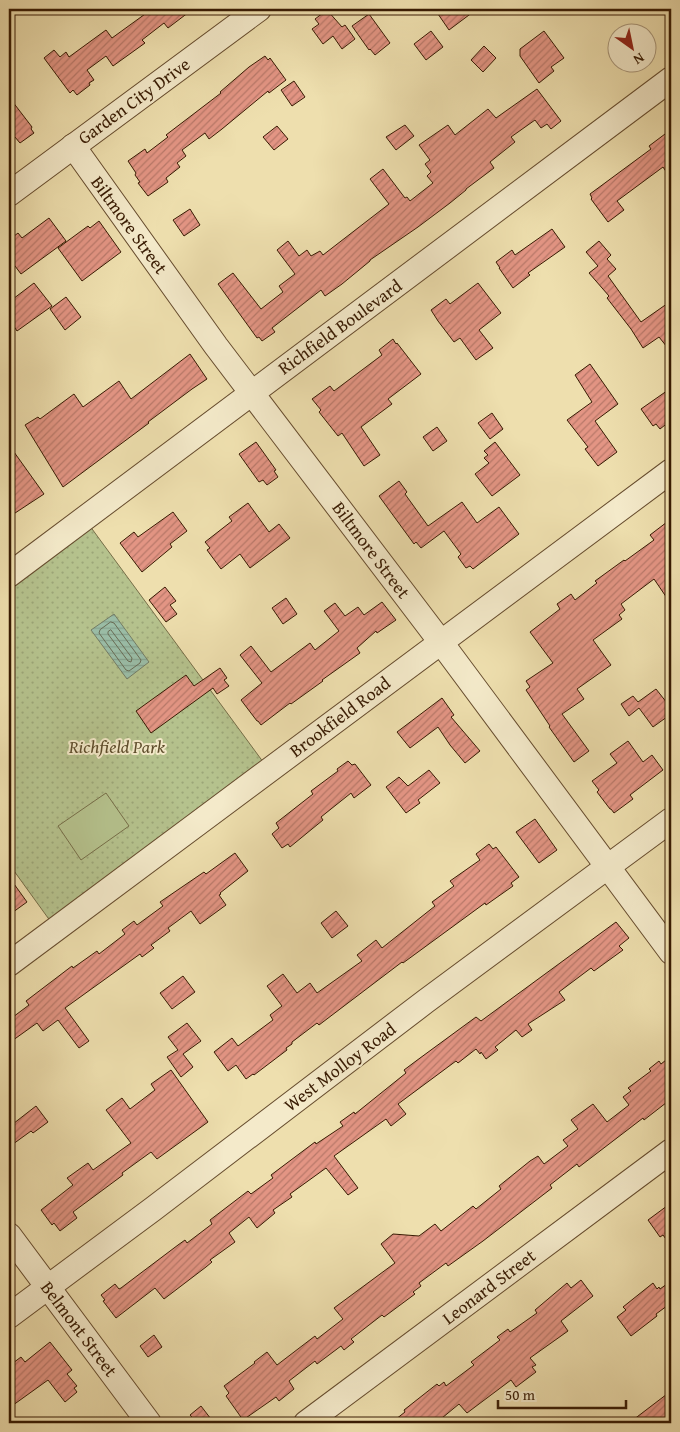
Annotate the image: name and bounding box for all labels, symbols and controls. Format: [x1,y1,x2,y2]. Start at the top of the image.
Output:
north arrow [608,22,658,72]
text: N [629,48,648,70]
street label: Garden City Drive [72,51,195,151]
street label: Biltmore Street [84,170,175,280]
street label: Richfield Boulevard [272,272,408,381]
street label: Biltmore Street [326,495,417,605]
street label: Brookfield Road [283,669,396,764]
park label: Richfield Park [68,733,166,760]
street label: West Molloy Road [278,1015,402,1118]
street label: Leonard Street [436,1242,542,1331]
street label: Belmont Street [34,1275,125,1383]
scale bar [498,1377,625,1409]
text: 50 m [505,1384,536,1405]

